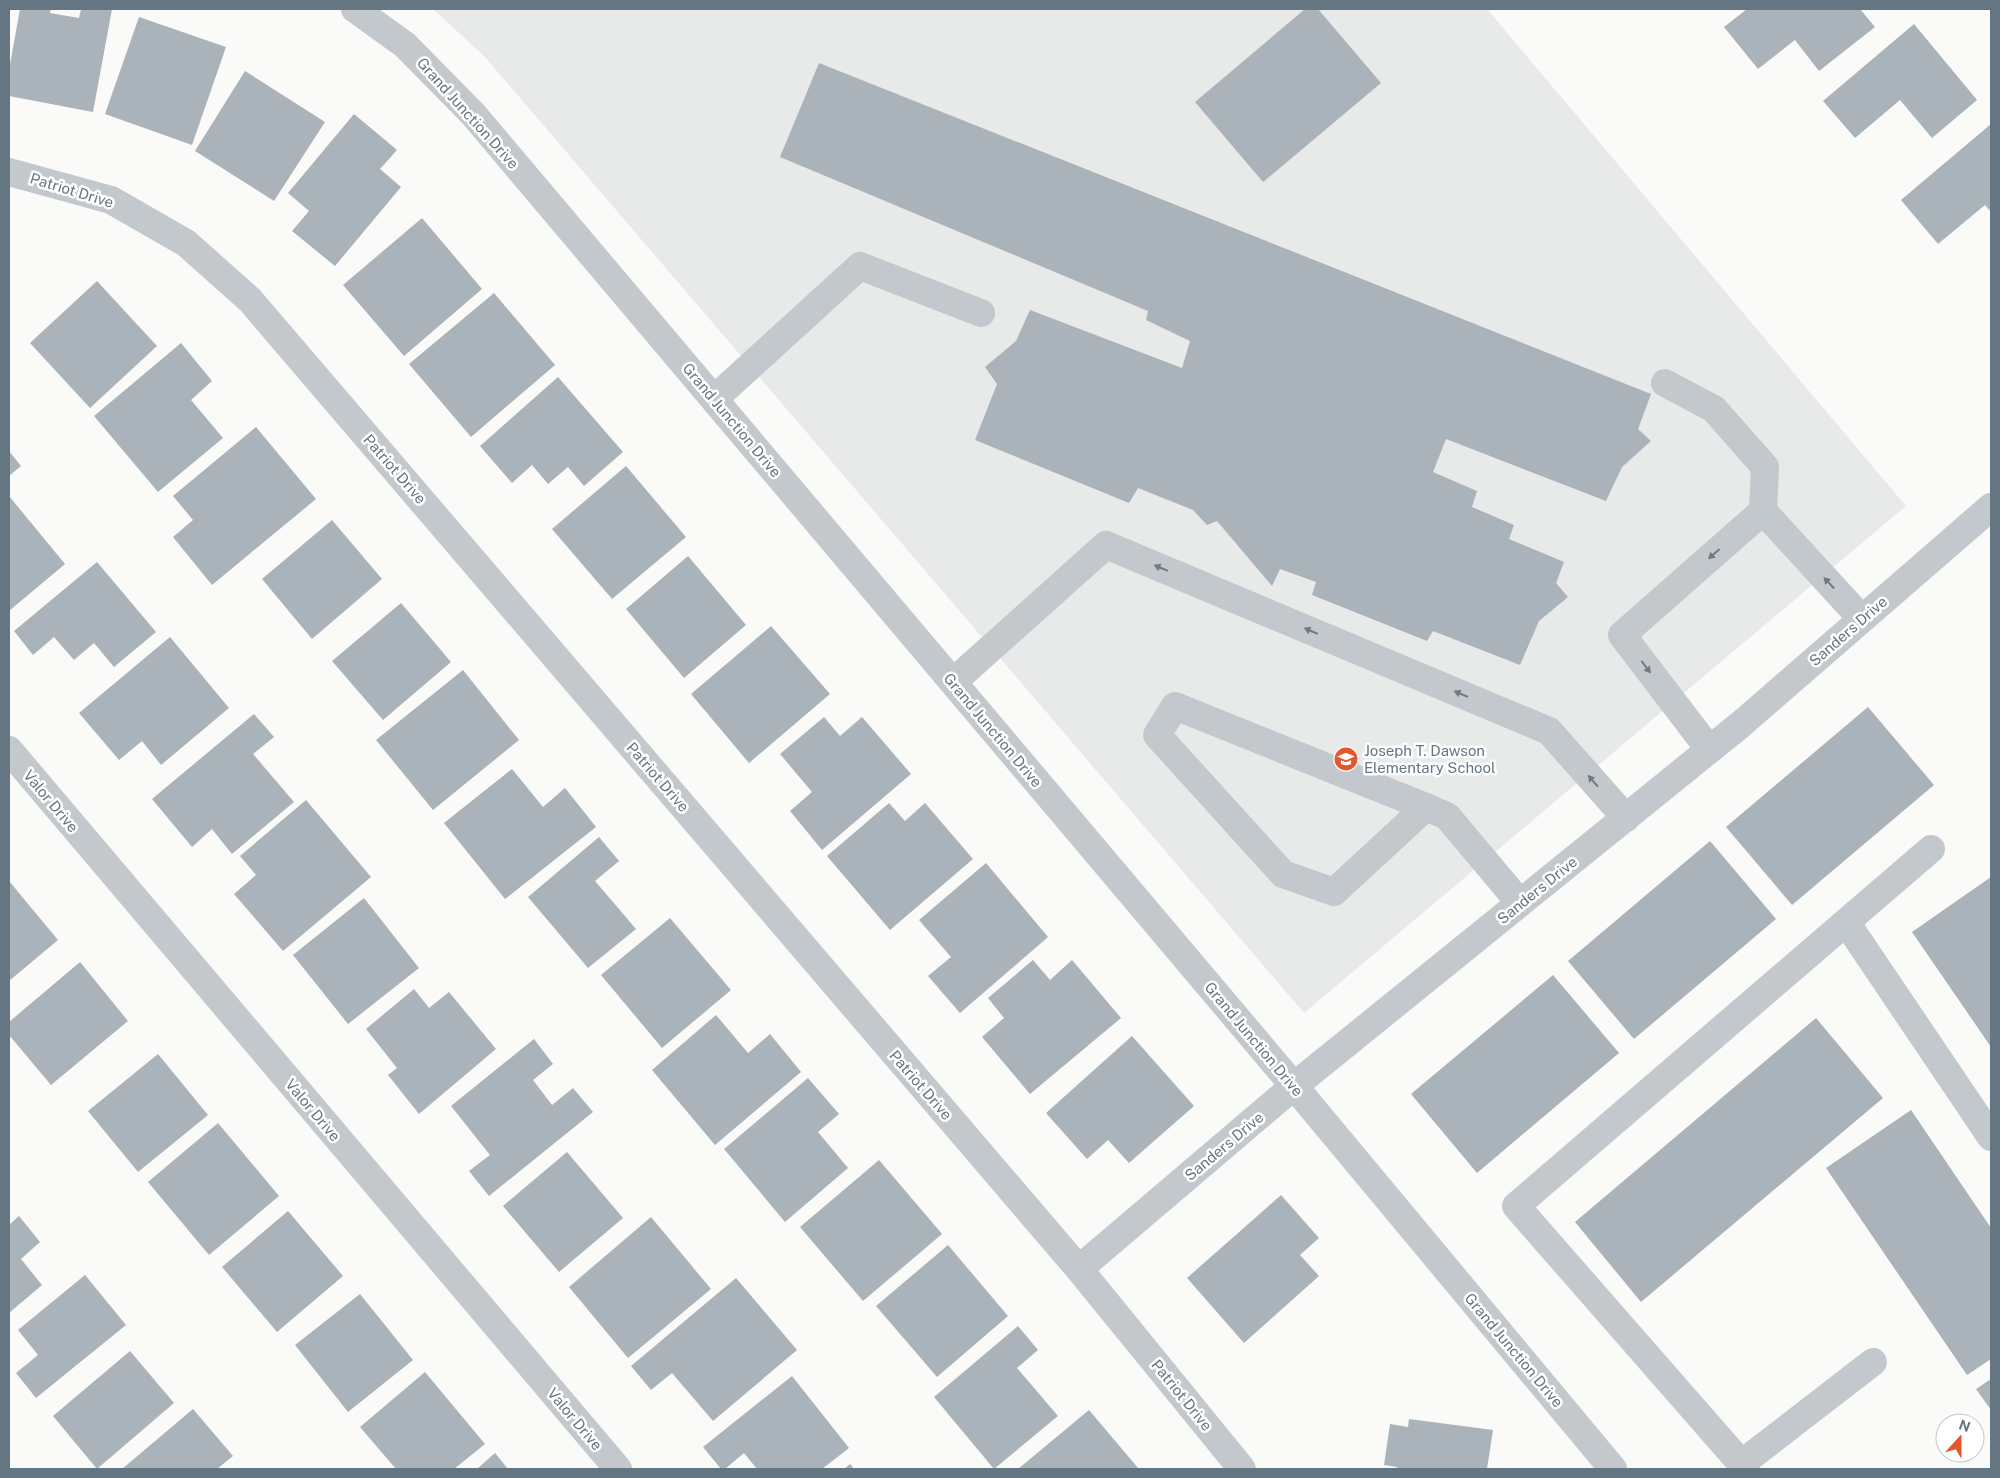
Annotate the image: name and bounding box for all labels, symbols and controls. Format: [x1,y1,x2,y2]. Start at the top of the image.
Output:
street label: Grand Junction Drive [414,54,522,172]
street label: Patriot Drive [28,169,116,211]
street label: Grand Junction Drive [679,360,785,480]
street label: Patriot Drive [360,431,430,507]
one-way arrow [1707,549,1720,560]
one-way arrow [1154,564,1168,572]
one-way arrow [1823,577,1835,589]
street label: Sanders Drive [1806,593,1890,669]
one-way arrow [1304,627,1318,635]
one-way arrow [1641,660,1652,673]
street label: Grand Junction Drive [940,670,1046,790]
one-way arrow [1454,690,1468,698]
street label: Patriot Drive [623,739,693,815]
place label: Joseph T. Dawson Elementary School [1364,742,1496,776]
school or university icon: Joseph T. Dawson Elementary School [1333,746,1359,772]
street label: Valor Drive [20,767,82,835]
one-way arrow [1588,775,1599,788]
street label: Sanders Drive [1494,853,1580,927]
street label: Grand Junction Drive [1201,979,1307,1099]
street label: Patriot Drive [886,1047,956,1123]
street label: Valor Drive [282,1076,344,1144]
street label: Sanders Drive [1181,1108,1267,1184]
street label: Grand Junction Drive [1461,1290,1567,1410]
street label: Patriot Drive [1148,1356,1216,1434]
street label: Valor Drive [544,1385,606,1453]
north arrow [1935,1413,1985,1463]
text: N [1957,1416,1973,1435]

